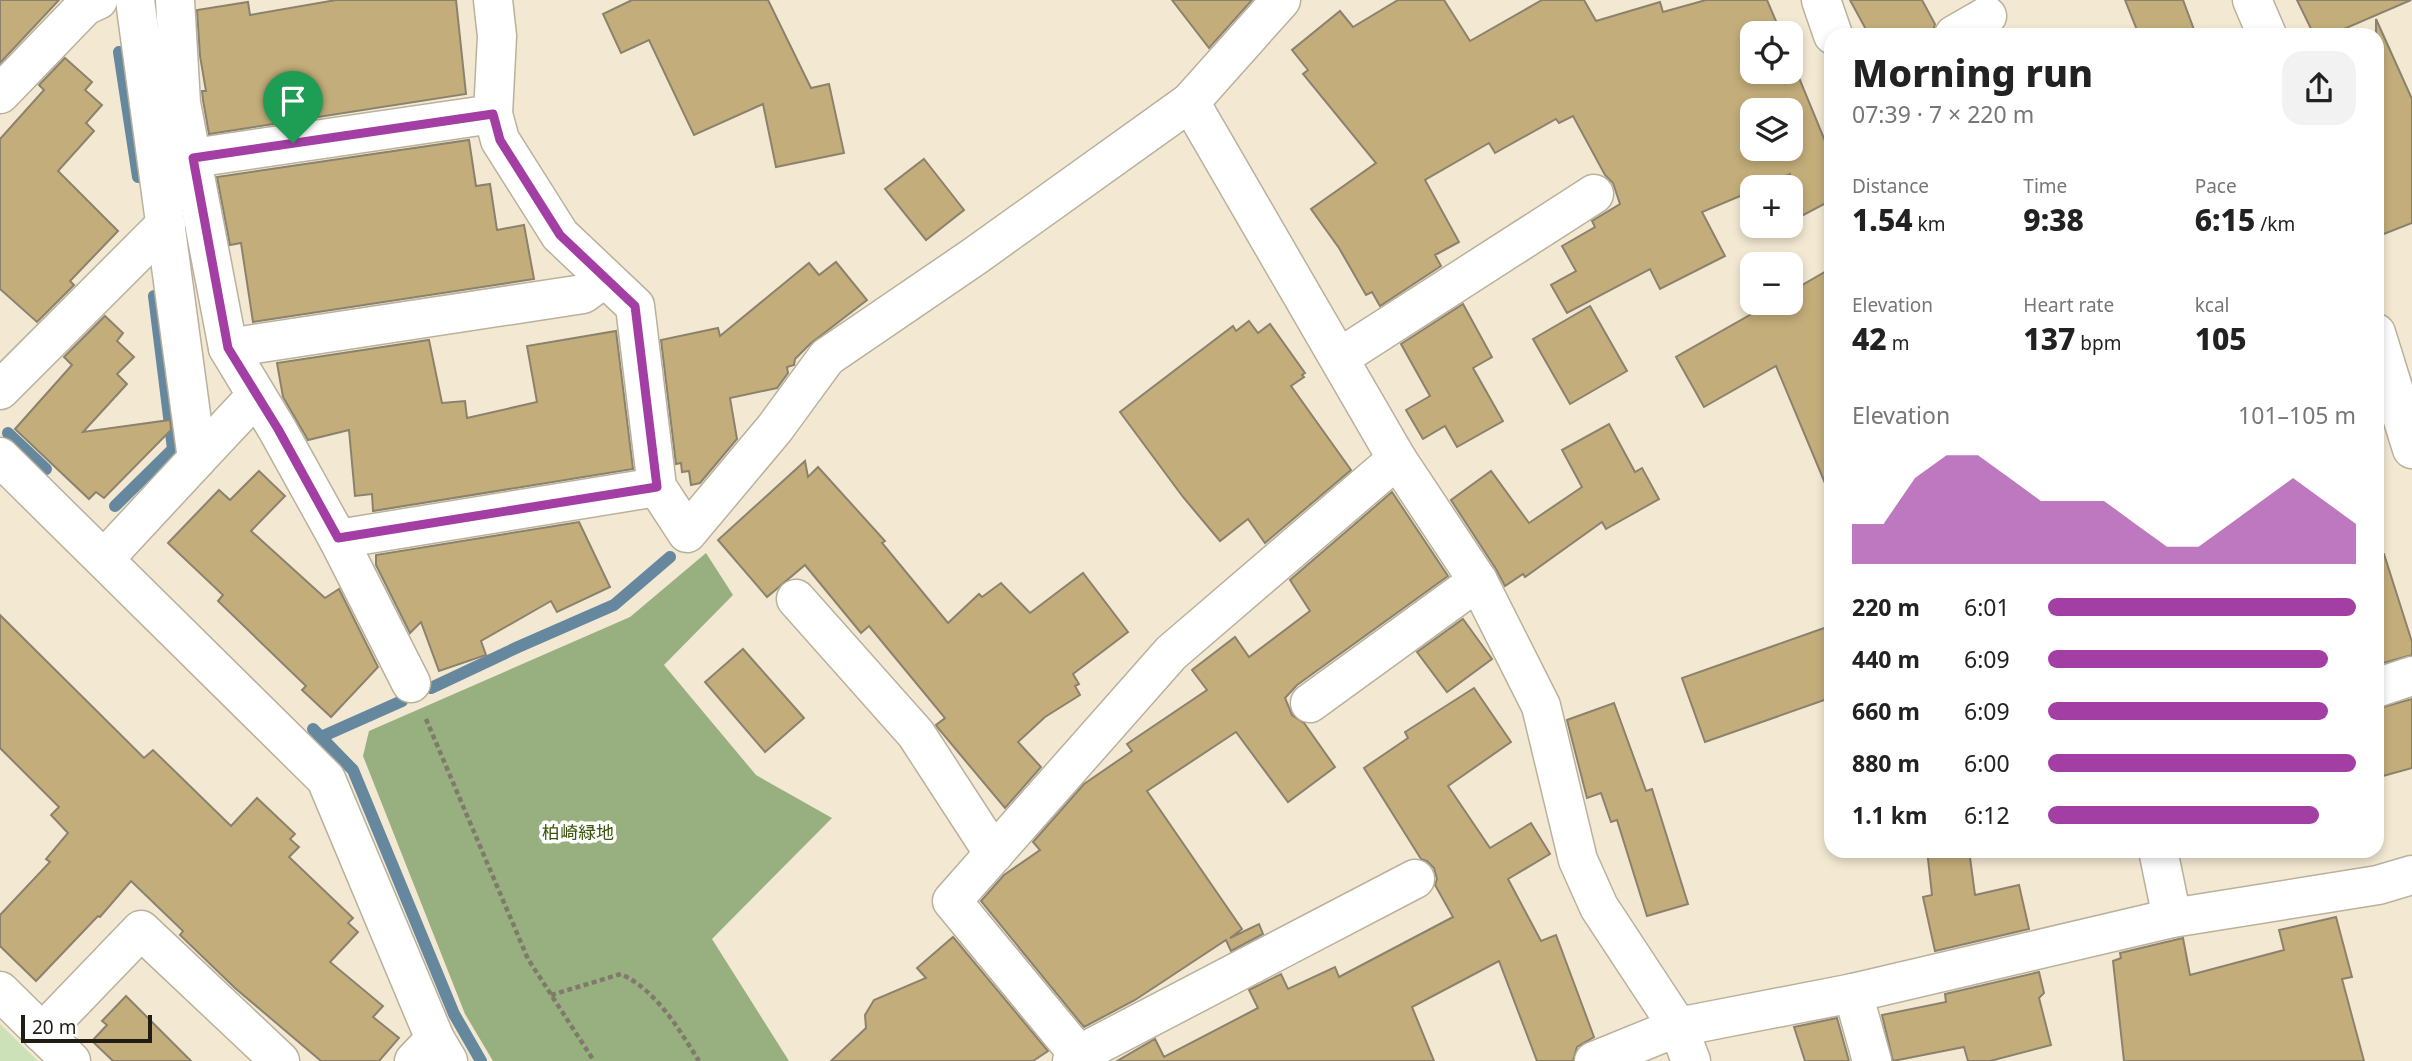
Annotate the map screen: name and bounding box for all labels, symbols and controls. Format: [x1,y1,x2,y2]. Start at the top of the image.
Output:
map controls [1740,21,1803,315]
button: locate [1740,21,1803,84]
text: Morning run [1852,46,2093,98]
button: share [2282,51,2356,125]
pin [263,71,323,143]
icon: arrive [274,82,312,120]
button: layers [1740,98,1803,161]
text: 07:39 · 7 × 220 m [1852,98,2034,130]
text: Distance [1852,173,1929,199]
text: Time [2023,173,2067,199]
text: Pace [2195,173,2237,199]
button: + [1740,175,1803,238]
text: 1.54 [1852,199,1913,240]
text: 9:38 [2023,199,2084,240]
text: 6:15 [2195,199,2255,240]
text: km [1913,211,1945,237]
text: /km [2255,211,2295,237]
button: − [1740,252,1803,315]
text: Elevation [1852,292,1933,318]
text: Heart rate [2023,292,2114,318]
text: kcal [2195,292,2229,318]
text: 42 [1852,318,1887,359]
text: 137 [2023,318,2075,359]
text: 105 [2195,318,2247,359]
text: m [1887,330,1909,356]
text: bpm [2075,330,2121,356]
text: Elevation [1852,399,1950,431]
text: 101–105 m [2238,399,2356,431]
text: 220 m [1852,591,1920,623]
text: 6:01 [1964,591,2010,623]
text: 440 m [1852,643,1920,675]
text: 6:09 [1964,643,2010,675]
text: 660 m [1852,695,1920,727]
text: 6:09 [1964,695,2010,727]
text: 880 m [1852,747,1920,779]
text: 6:00 [1964,747,2010,779]
text: 1.1 km [1852,799,1927,831]
text: 6:12 [1964,799,2010,831]
park label: 柏崎緑地 [542,820,614,844]
scale bar [21,1012,152,1044]
text: 20 m [32,1014,76,1040]

